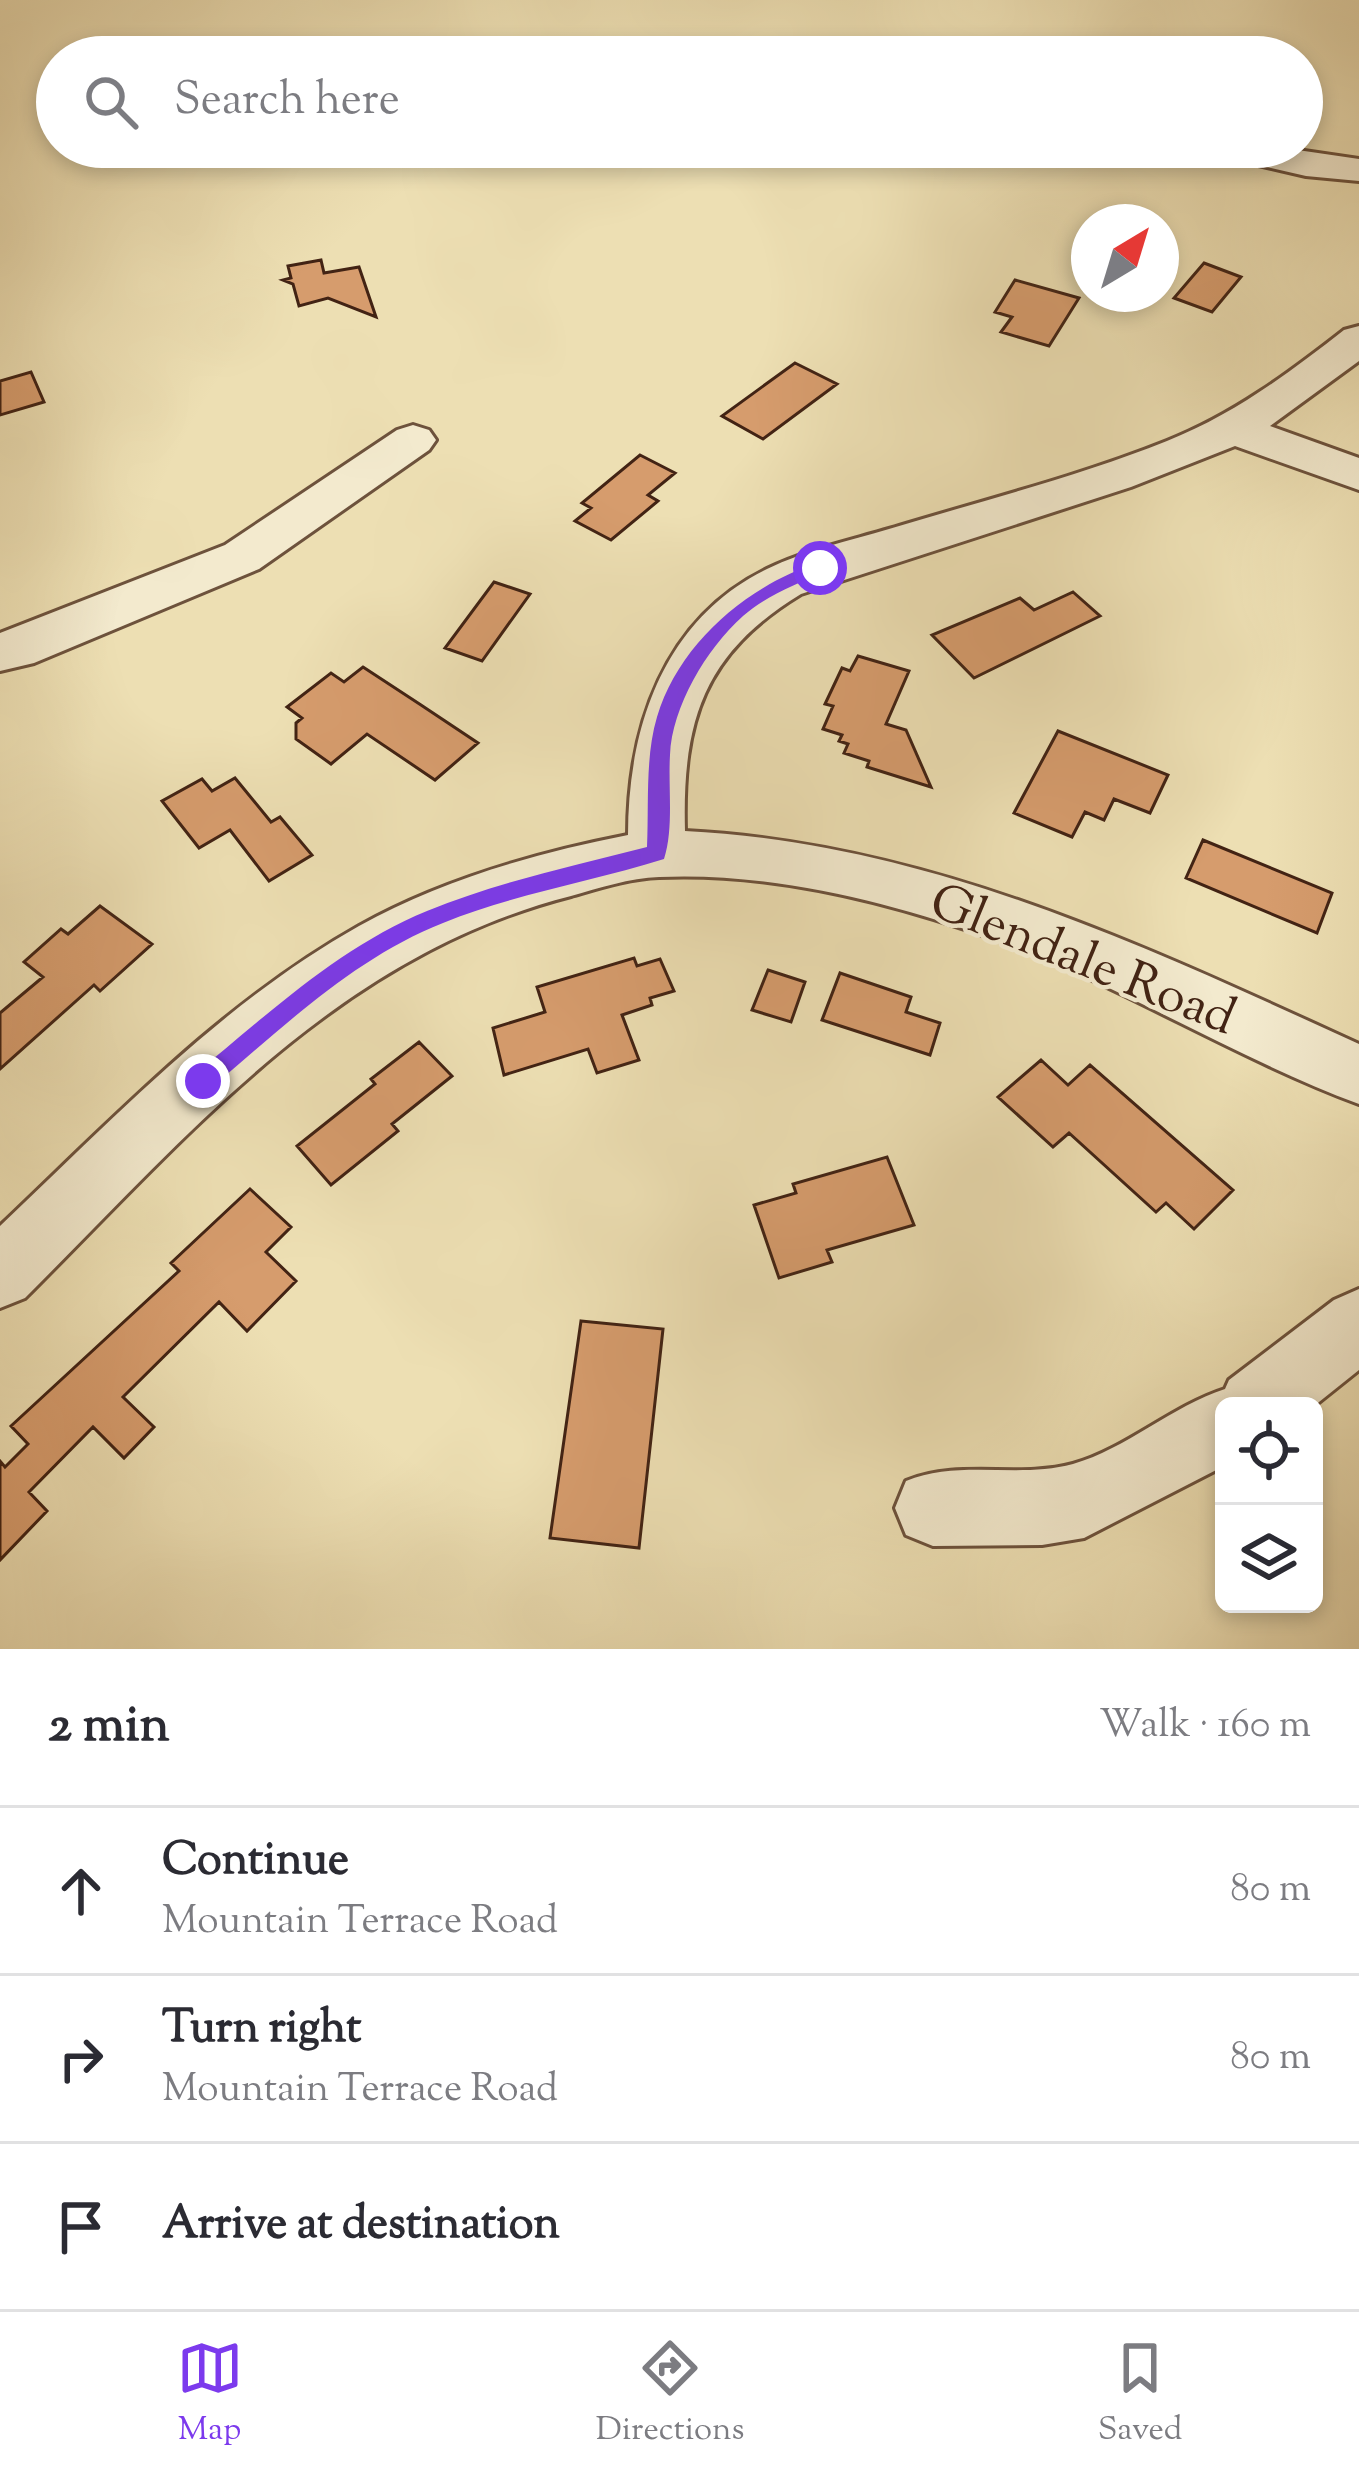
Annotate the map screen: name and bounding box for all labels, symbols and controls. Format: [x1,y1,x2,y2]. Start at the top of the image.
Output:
search box [36,36,1323,168]
icon: search [78,69,144,135]
text: Search here [174,70,400,135]
north arrow [1071,204,1179,312]
route start [793,541,847,595]
street label: Glendale Road [918,868,1246,1057]
route end [176,1054,230,1108]
map controls [1215,1397,1323,1613]
button: locate [1215,1397,1323,1505]
button: layers [1215,1505,1323,1613]
text: 2 min [48,1691,170,1764]
text: Walk · 160 m [1099,1699,1311,1755]
text: Continue [162,1830,349,1895]
icon: ahead [48,1858,114,1924]
text: 80 m [1230,1863,1311,1919]
text: Mountain Terrace Road [162,1895,558,1951]
text: Turn right [162,1998,361,2063]
icon: right [48,2026,114,2092]
text: 80 m [1230,2031,1311,2087]
text: Mountain Terrace Road [162,2063,558,2119]
icon: arrive [48,2194,114,2260]
text: Arrive at destination [162,2194,560,2259]
tab: Map [177,2335,243,2455]
tab: Directions [596,2335,745,2455]
tab: Saved [1098,2335,1182,2455]

